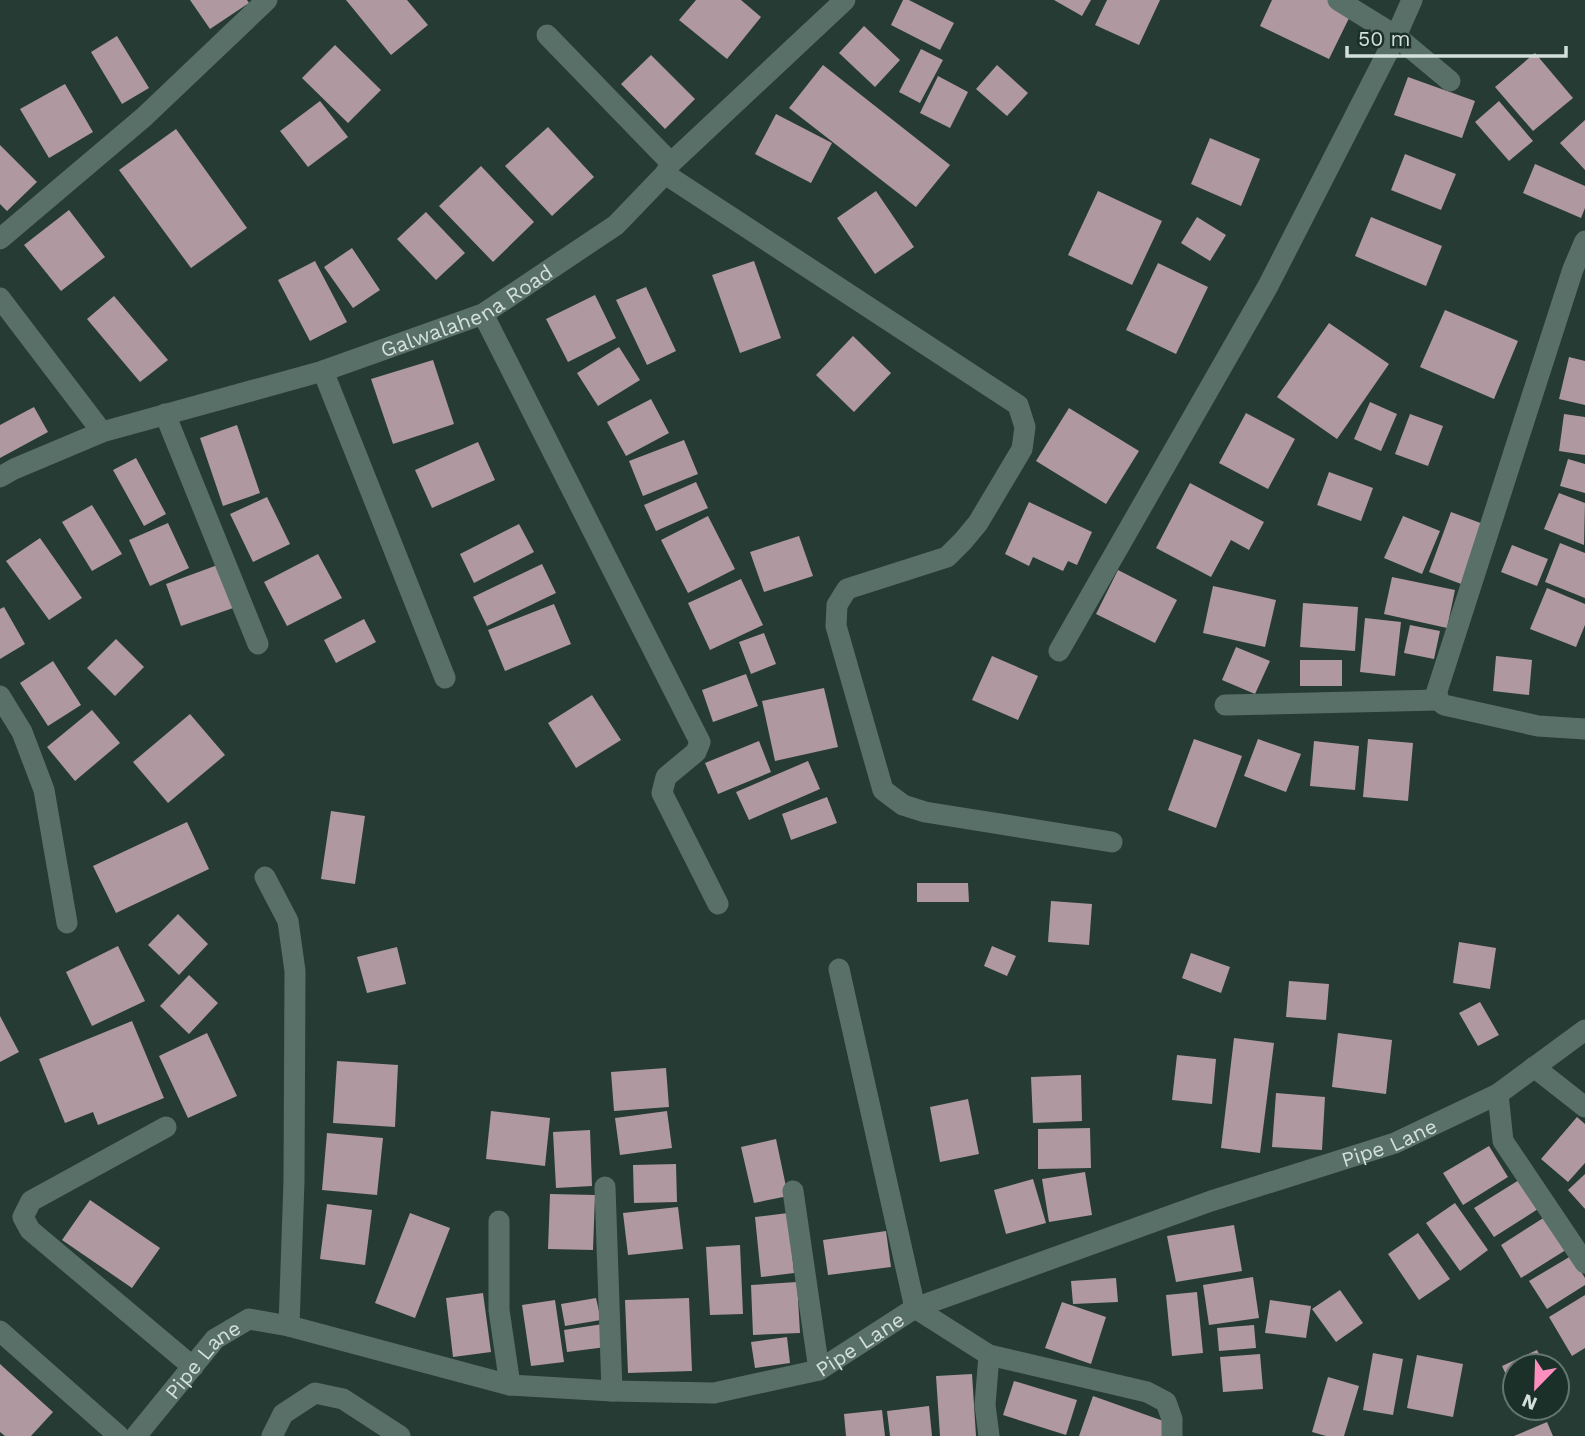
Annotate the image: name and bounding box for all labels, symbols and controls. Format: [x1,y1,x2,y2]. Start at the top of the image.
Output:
scale bar [1347,14,1566,58]
text: 50 m [1358,26,1410,51]
street label: Galwalahena Road [377,259,557,362]
street label: Pipe Lane [1338,1113,1441,1172]
street label: Pipe Lane [811,1306,909,1381]
street label: Pipe Lane [159,1314,245,1404]
north arrow [1501,1352,1571,1422]
text: N [1519,1389,1541,1416]

